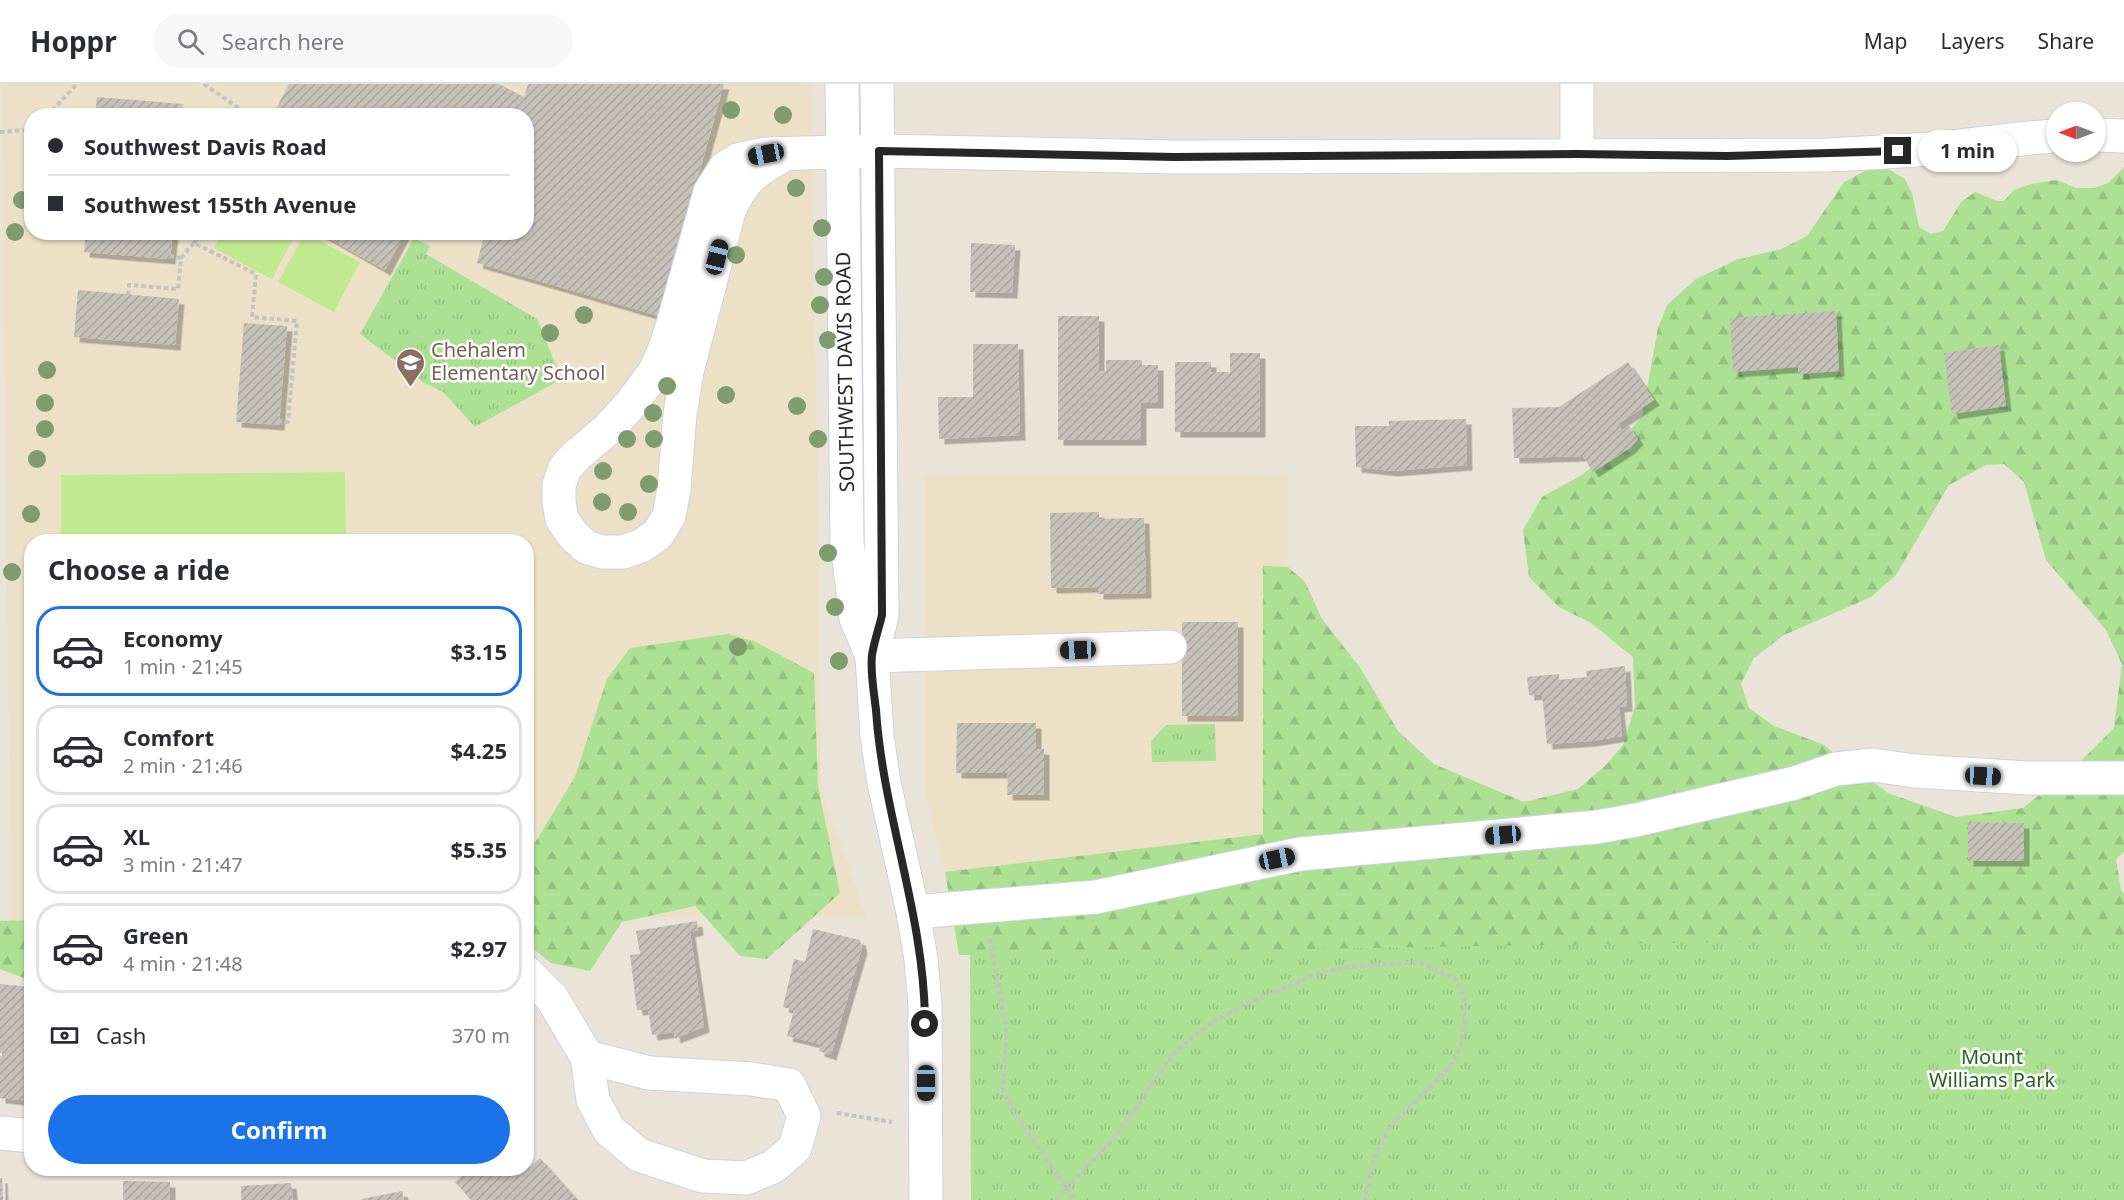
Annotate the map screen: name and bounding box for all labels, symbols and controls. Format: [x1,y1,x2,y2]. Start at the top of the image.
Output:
search box [153,14,573,68]
text: Hoppr [30,22,117,60]
icon: search [174,25,207,58]
text: Search here [222,26,344,56]
text: Map [1864,27,1908,55]
text: Layers [1941,27,2005,55]
text: Share [2038,27,2094,55]
north arrow [2046,102,2106,162]
map controls [2046,102,2106,162]
callout: 1 min [1919,130,2018,172]
text: Southwest Davis Road [84,131,327,161]
route end [1884,137,1911,164]
text: 1 min [1940,137,1995,164]
car [747,142,785,166]
text: Southwest 155th Avenue [84,189,356,219]
car [704,237,730,277]
street label: SOUTHWEST DAVIS ROAD [829,252,860,492]
place label: Chehalem Elementary School [431,336,605,386]
school or university icon: Chehalem Elementary School [394,346,426,388]
text: Choose a ride [48,551,230,588]
text: Economy [123,623,222,653]
icon: car [51,624,105,678]
text: $3.15 [450,636,507,666]
car [1060,640,1096,660]
text: 1 min · 21:45 [123,653,243,680]
text: Comfort [123,722,214,752]
icon: car [51,723,105,777]
text: $4.25 [450,735,507,765]
text: 2 min · 21:46 [123,752,243,779]
car [1965,766,2001,786]
text: XL [123,821,150,851]
icon: car [51,822,105,876]
car [1484,824,1522,846]
text: $5.35 [450,834,507,864]
car [1258,846,1296,872]
text: 3 min · 21:47 [123,851,243,878]
text: Green [123,920,189,950]
icon: car [51,921,105,975]
text: $2.97 [450,933,507,963]
text: 4 min · 21:48 [123,950,243,977]
route start [911,1010,938,1037]
icon: cash [48,1019,81,1052]
text: Cash [96,1020,146,1050]
text: 370 m [452,1022,510,1049]
park label: Mount Williams Park [1929,1043,2055,1093]
car [917,1065,935,1101]
button: Confirm [48,1095,510,1164]

